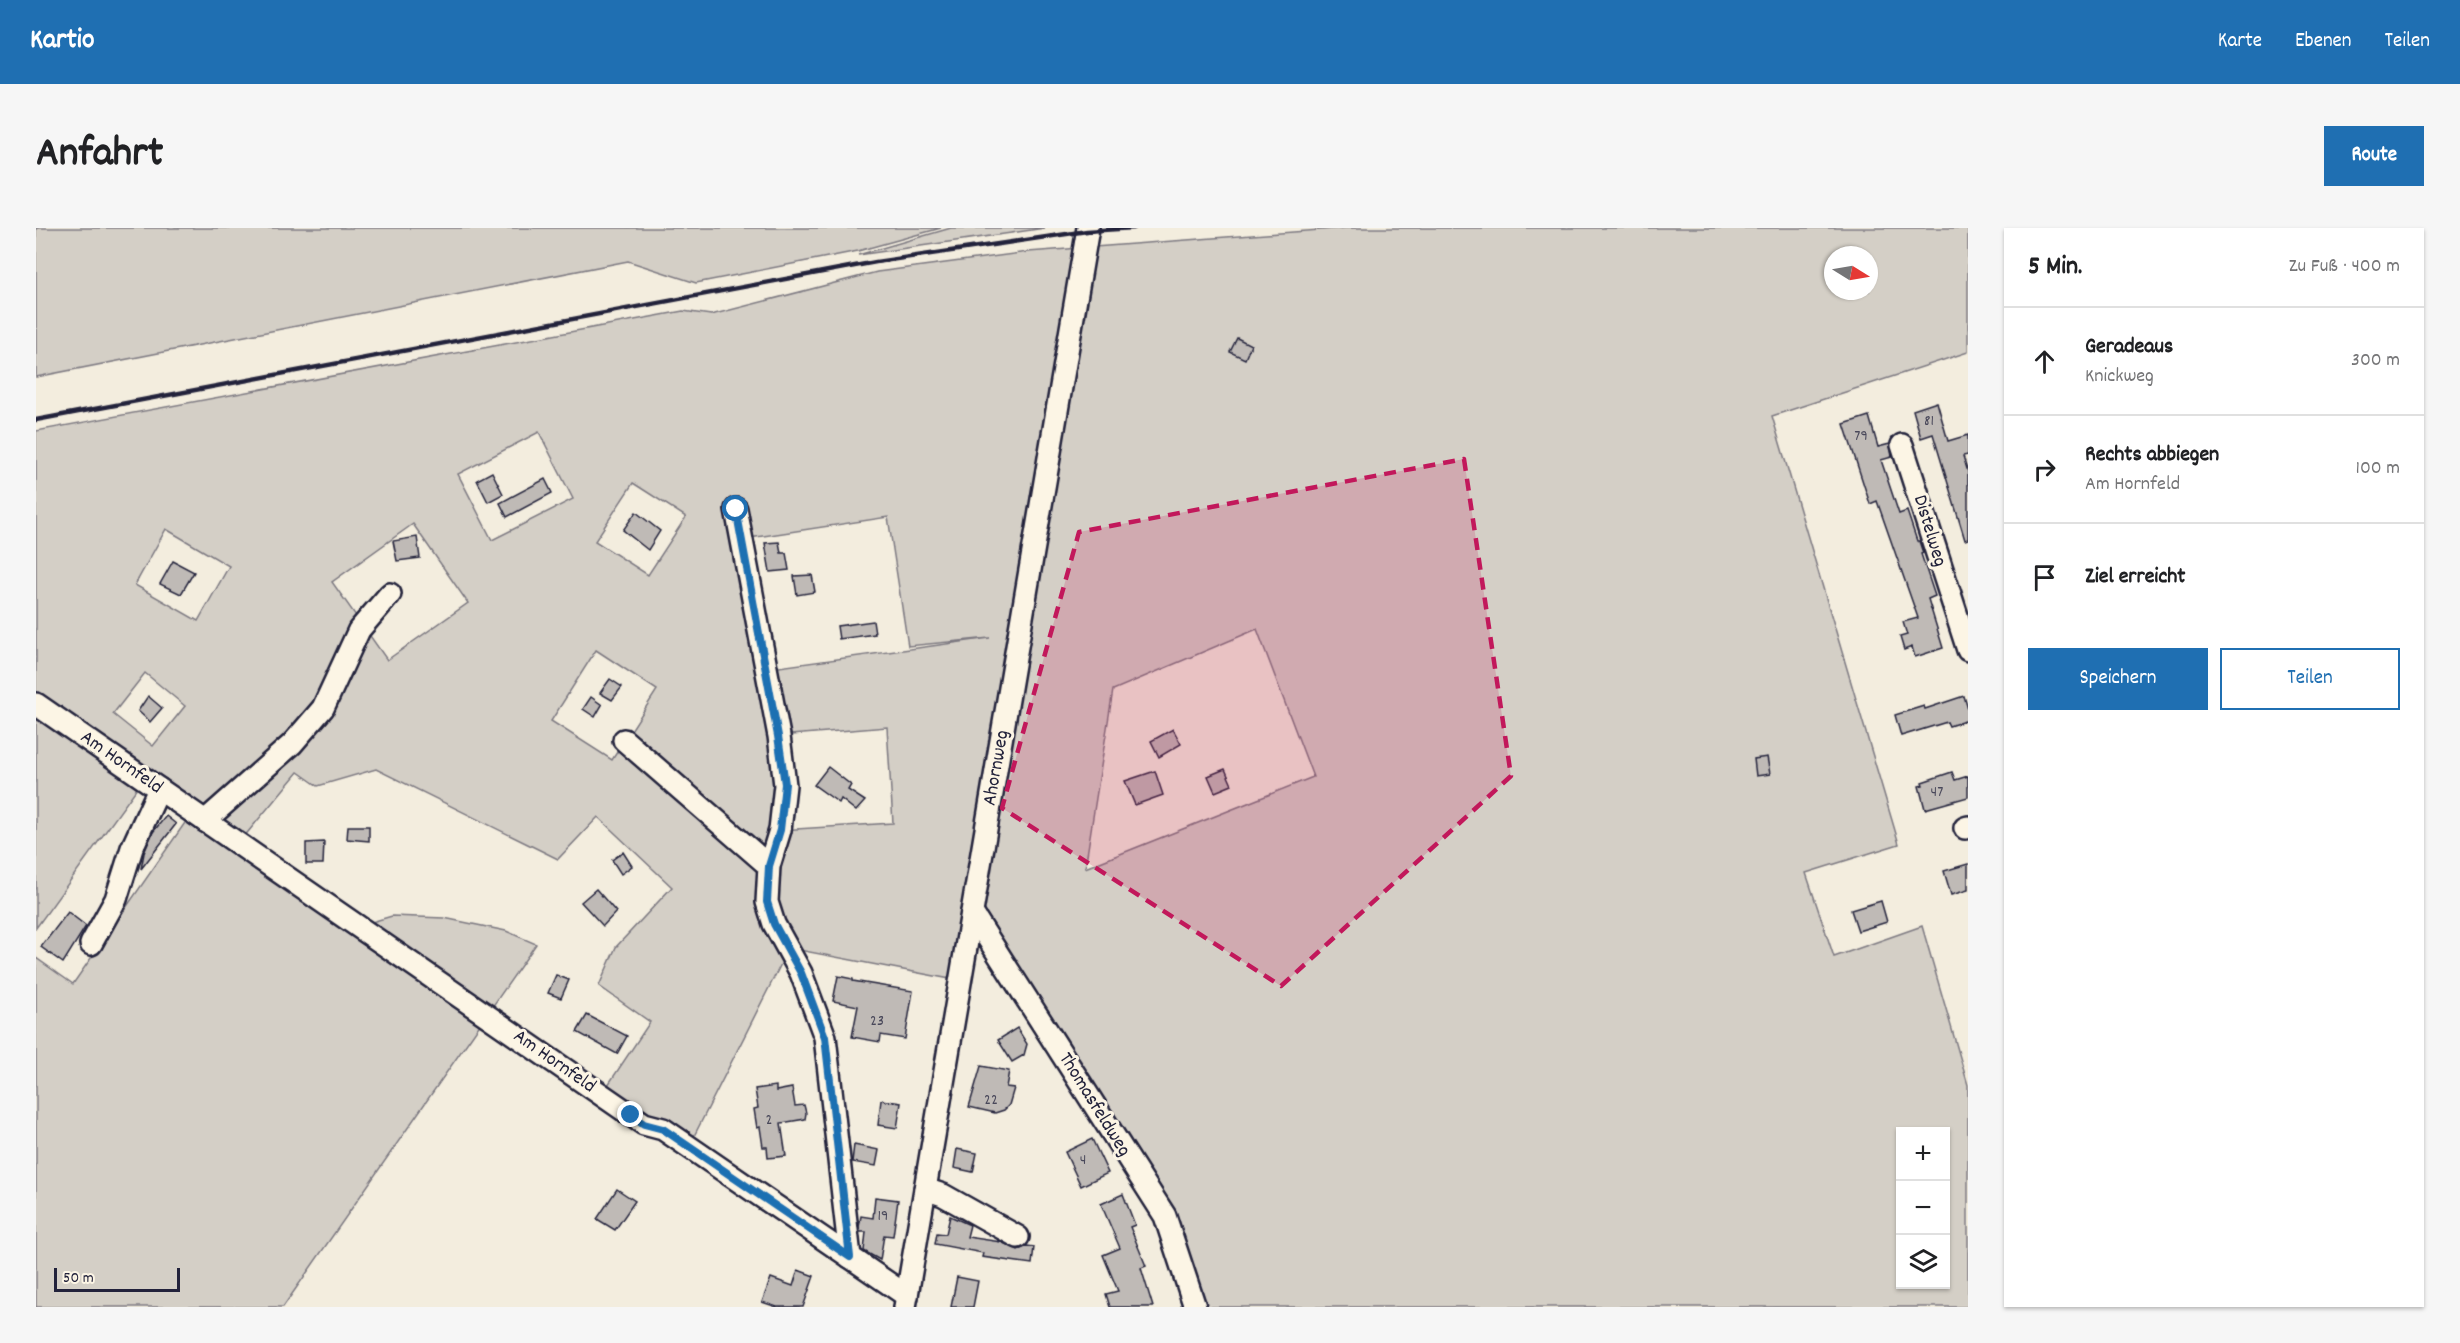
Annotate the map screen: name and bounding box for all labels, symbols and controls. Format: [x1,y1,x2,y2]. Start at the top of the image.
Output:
text: Kartio [30,22,94,62]
text: Karte [2218,27,2262,57]
text: Ebenen [2295,27,2352,57]
text: Teilen [2385,27,2430,57]
text: Anfahrt [36,126,163,186]
button: Route [2324,126,2424,186]
north arrow [1824,246,1878,300]
text: 5 Min. [2028,249,2082,286]
text: Zu Fuß · 400 m [2289,253,2400,281]
text: Geradeaus [2085,332,2173,363]
icon: ahead [2028,345,2061,378]
text: 300 m [2351,347,2400,375]
text: Knickweg [2085,363,2154,391]
house number: 81 [1924,410,1934,433]
house number: 79 [1854,425,1868,448]
text: Rechts abbiegen [2085,440,2219,471]
icon: right [2028,453,2061,486]
text: 100 m [2356,455,2400,483]
text: Am Hornfeld [2085,471,2180,499]
street label: Distelweg [1905,492,1953,570]
route start [722,495,748,521]
icon: arrive [2028,561,2061,594]
text: Ziel erreicht [2085,562,2185,593]
button: Speichern [2028,648,2208,710]
button: Teilen [2220,648,2400,710]
street label: Am Hornfeld [74,724,168,802]
street label: Ahornweg [977,728,1017,808]
house number: 47 [1931,781,1943,804]
house number: 23 [870,1010,884,1033]
street label: Am Hornfeld [507,1023,601,1101]
street label: Thomasfeldweg [1051,1048,1137,1162]
house number: 22 [984,1089,998,1112]
route end [617,1101,643,1127]
house number: 2 [766,1109,773,1132]
map controls [1896,1127,1950,1289]
button: + [1896,1127,1950,1181]
house number: 4 [1080,1149,1086,1172]
button: − [1896,1181,1950,1235]
house number: 19 [878,1205,888,1228]
button: layers [1896,1235,1950,1289]
scale bar [54,1265,180,1292]
text: 50 m [63,1267,94,1290]

